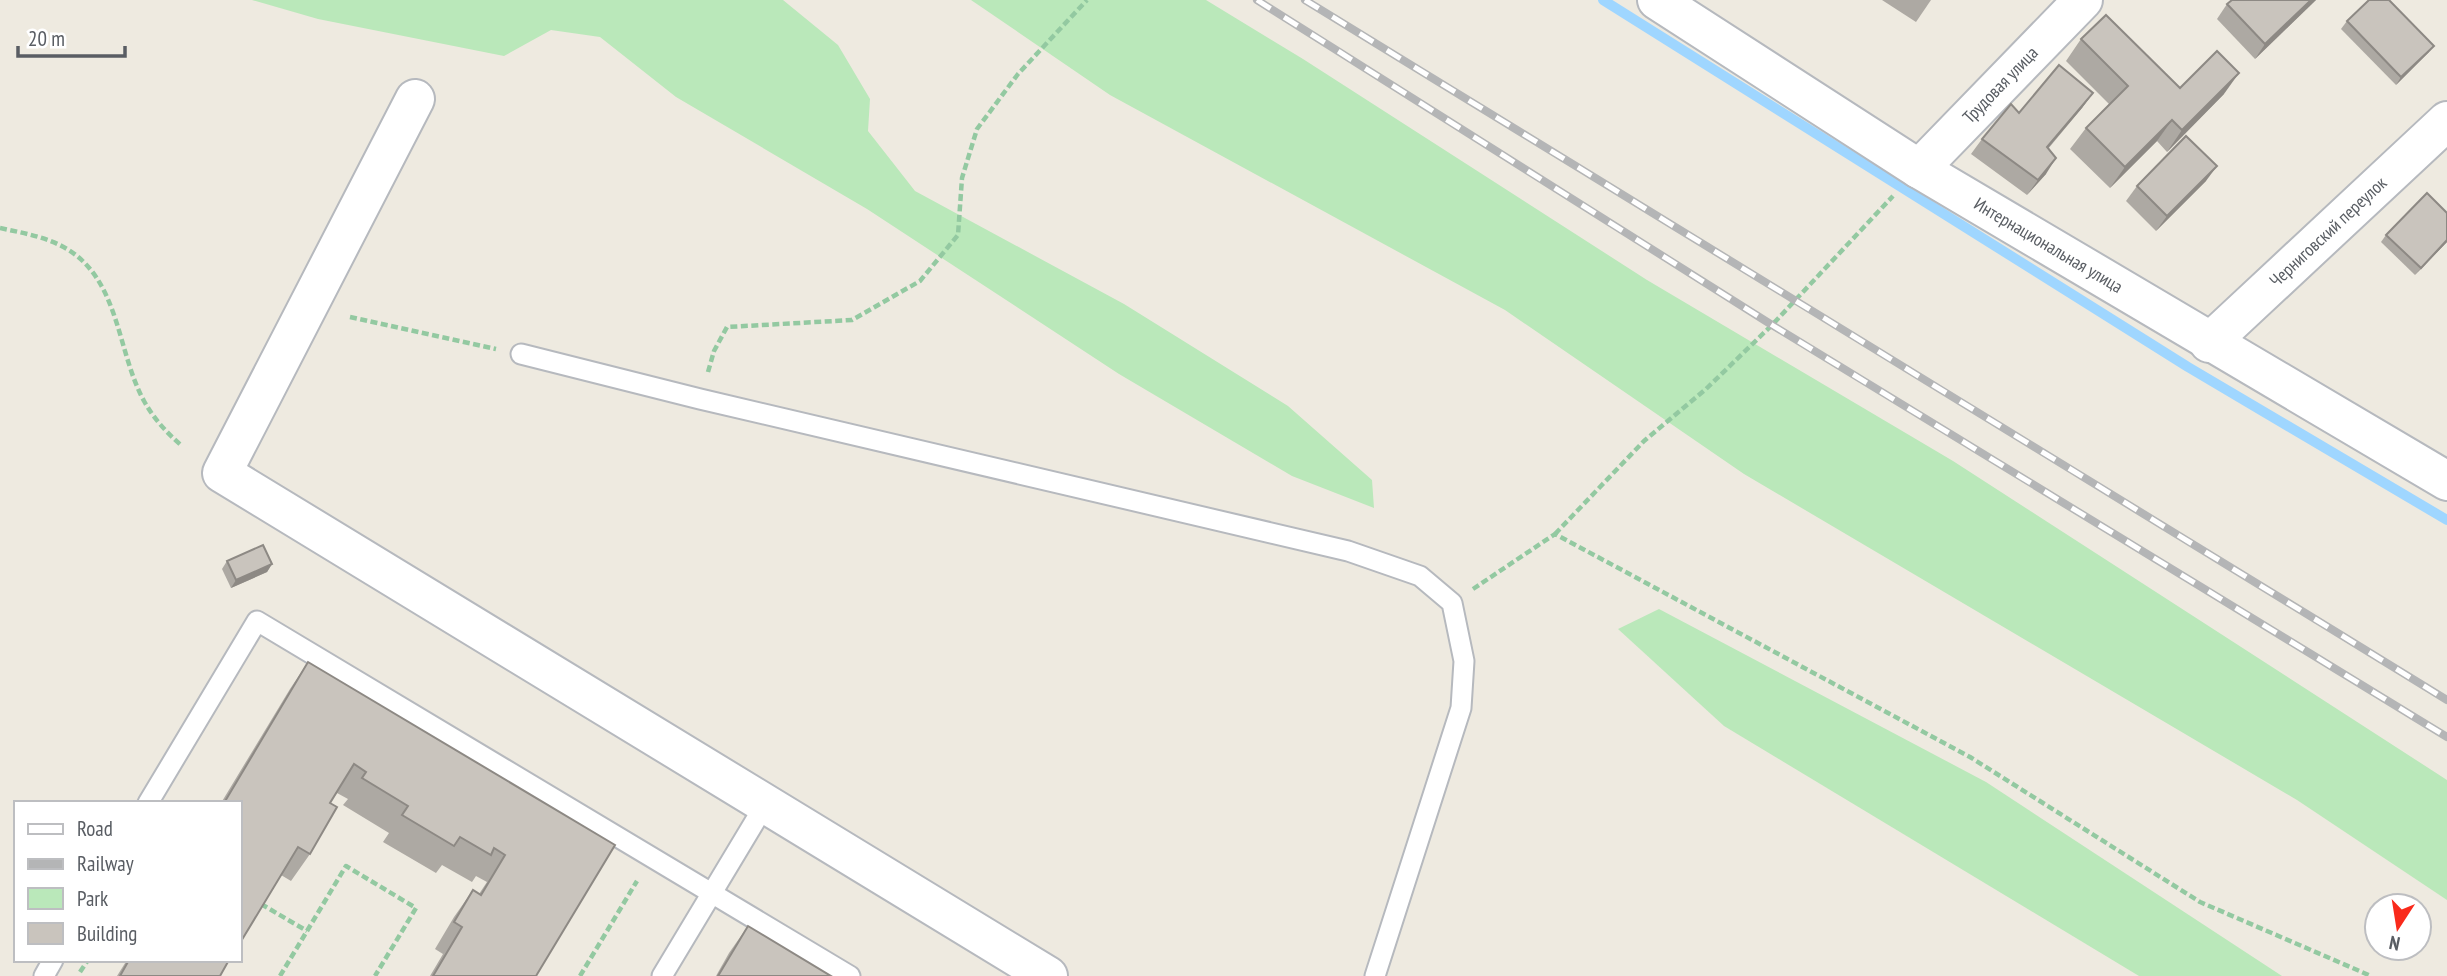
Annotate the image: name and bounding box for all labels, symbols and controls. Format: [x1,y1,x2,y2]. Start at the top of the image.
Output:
scale bar [18,14,124,58]
text: 20 m [28,25,65,52]
street label: Трудовая улица [1958,41,2043,128]
street label: Черниговский переулок [2264,171,2391,292]
street label: Интернациональная улица [1970,192,2127,298]
legend [14,801,242,962]
text: Road [77,815,113,842]
text: Railway [77,850,134,877]
text: Park [77,885,108,912]
north arrow [2363,892,2433,962]
text: Building [77,920,137,947]
text: N [2387,931,2402,956]

